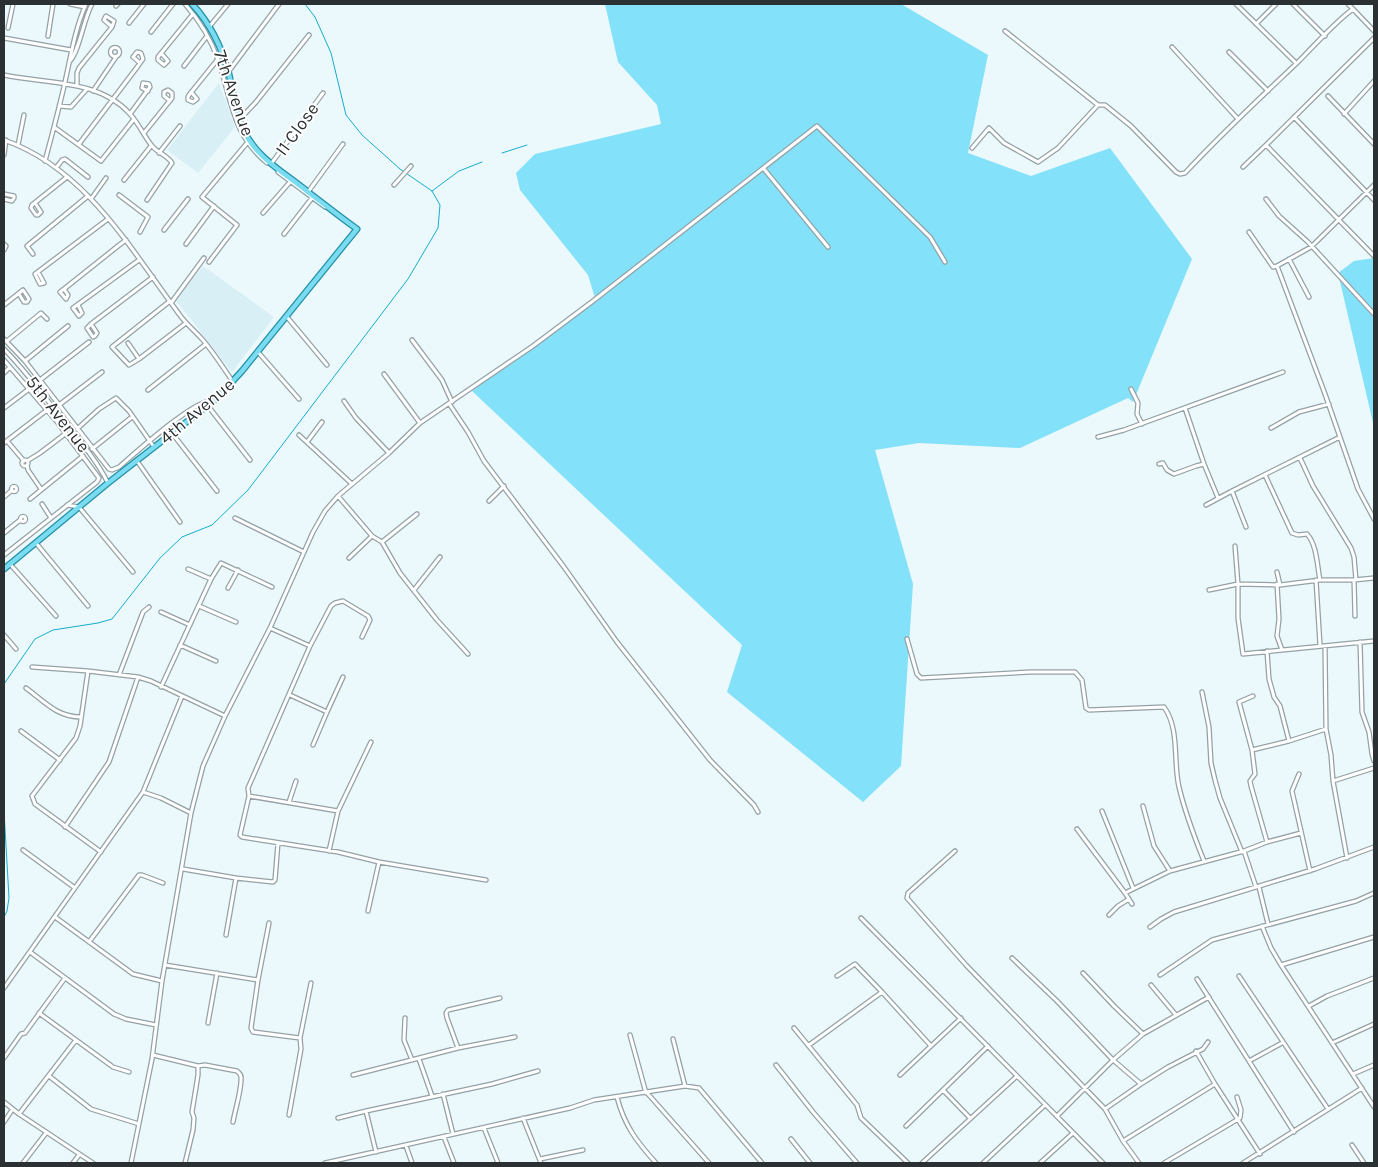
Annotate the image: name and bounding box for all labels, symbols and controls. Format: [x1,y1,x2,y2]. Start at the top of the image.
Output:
street label: 7th Avenue [209,47,259,139]
street label: I1 Close [270,98,324,160]
street label: 5th Avenue [21,371,95,457]
street label: 4th Avenue [155,373,239,449]

